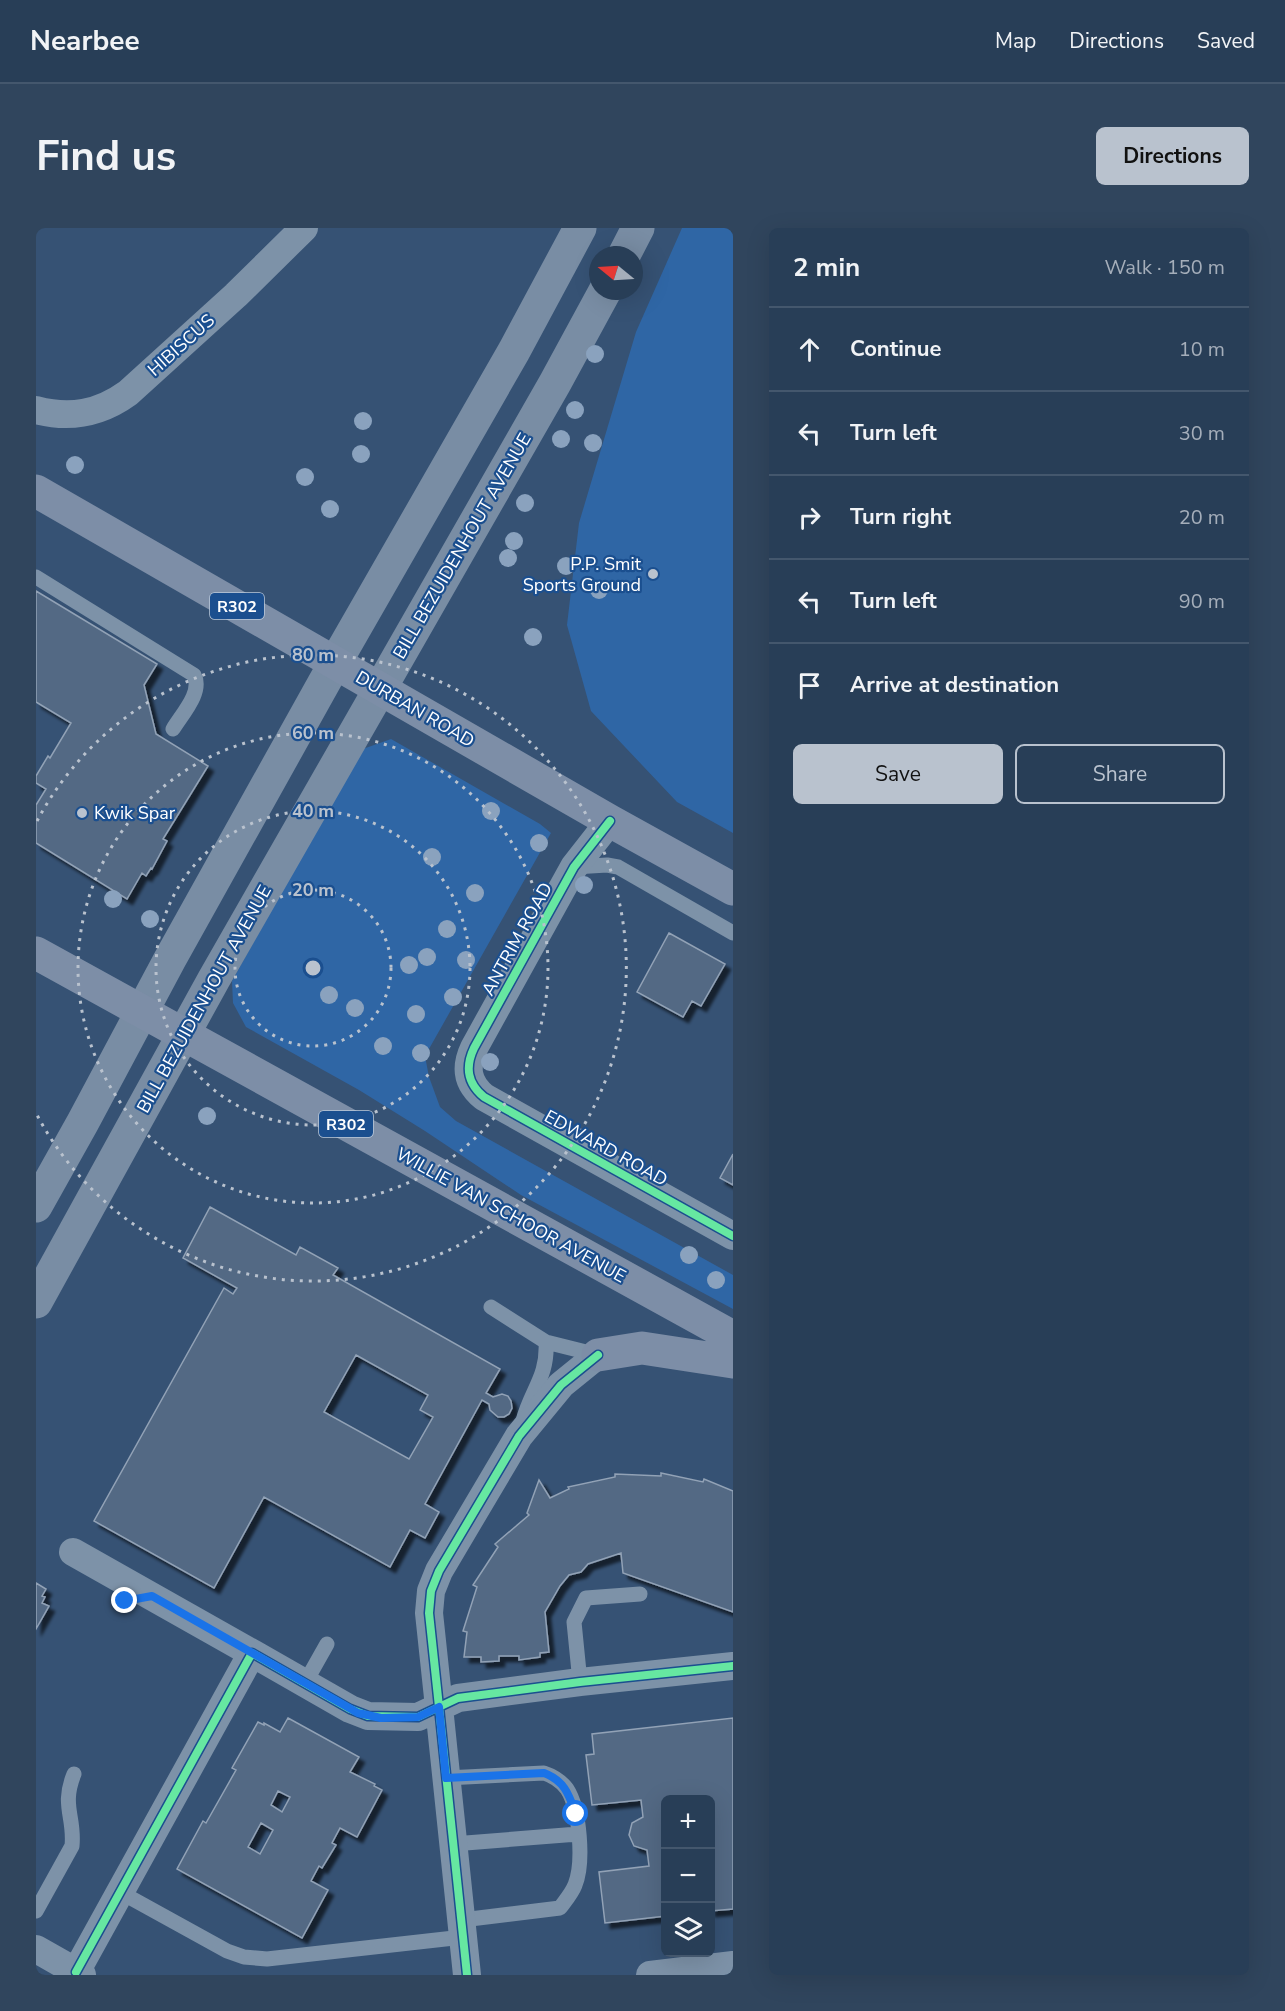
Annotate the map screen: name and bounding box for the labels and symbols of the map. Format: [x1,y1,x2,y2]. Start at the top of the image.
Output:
north arrow [589,246,643,300]
street label: HIBISCUS [142,308,220,382]
street label: BILL BEZUIDENHOUT AVENUE [387,429,537,663]
place label: P.P. Smit Sports Ground [523,552,642,597]
marker: P.P. Smit Sports Ground [646,567,660,581]
road number: R302 [210,593,264,619]
text: 80 m [292,643,334,667]
street label: DURBAN ROAD [351,665,479,753]
text: 60 m [292,721,334,745]
text: 40 m [292,799,334,823]
place label: Kwik Spar [94,801,176,825]
marker: Kwik Spar [75,806,89,820]
text: 20 m [292,878,334,902]
street label: ANTRIM ROAD [476,878,558,1000]
street label: BILL BEZUIDENHOUT AVENUE [131,881,277,1117]
centre of rings [303,958,323,978]
street label: EDWARD ROAD [540,1104,672,1192]
road number: R302 [319,1111,373,1137]
street label: WILLIE VAN SCHOOR AVENUE [392,1142,630,1288]
route end [111,1587,137,1613]
route start [562,1800,588,1826]

